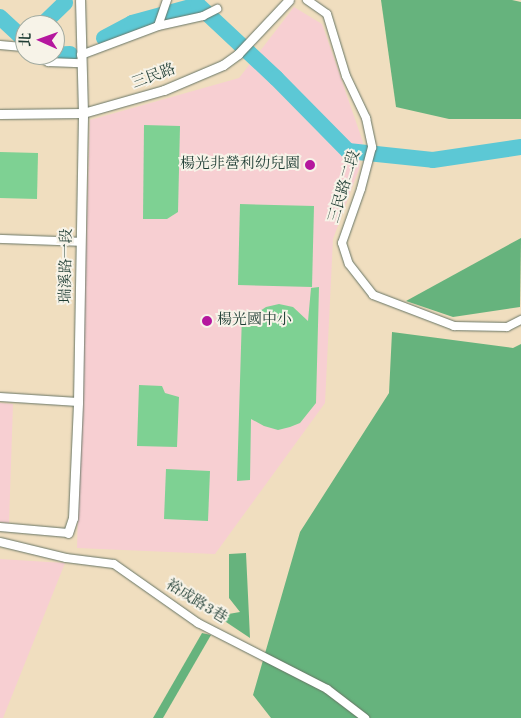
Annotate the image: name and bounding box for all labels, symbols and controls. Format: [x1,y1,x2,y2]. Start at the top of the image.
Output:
north arrow [15,15,65,65]
text: 北 [19,32,33,47]
street label: 三民路 [130,61,178,93]
street label: 三民路二段 [325,149,365,225]
place label: 楊光非營利幼兒園 [180,156,300,174]
marker: 楊光非營利幼兒園 [304,159,316,171]
street label: 瑞溪路一段 [57,228,77,304]
place label: 楊光國中小 [217,312,292,330]
marker: 楊光國中小 [201,315,213,327]
street label: 裕成路3巷 [162,576,230,628]

